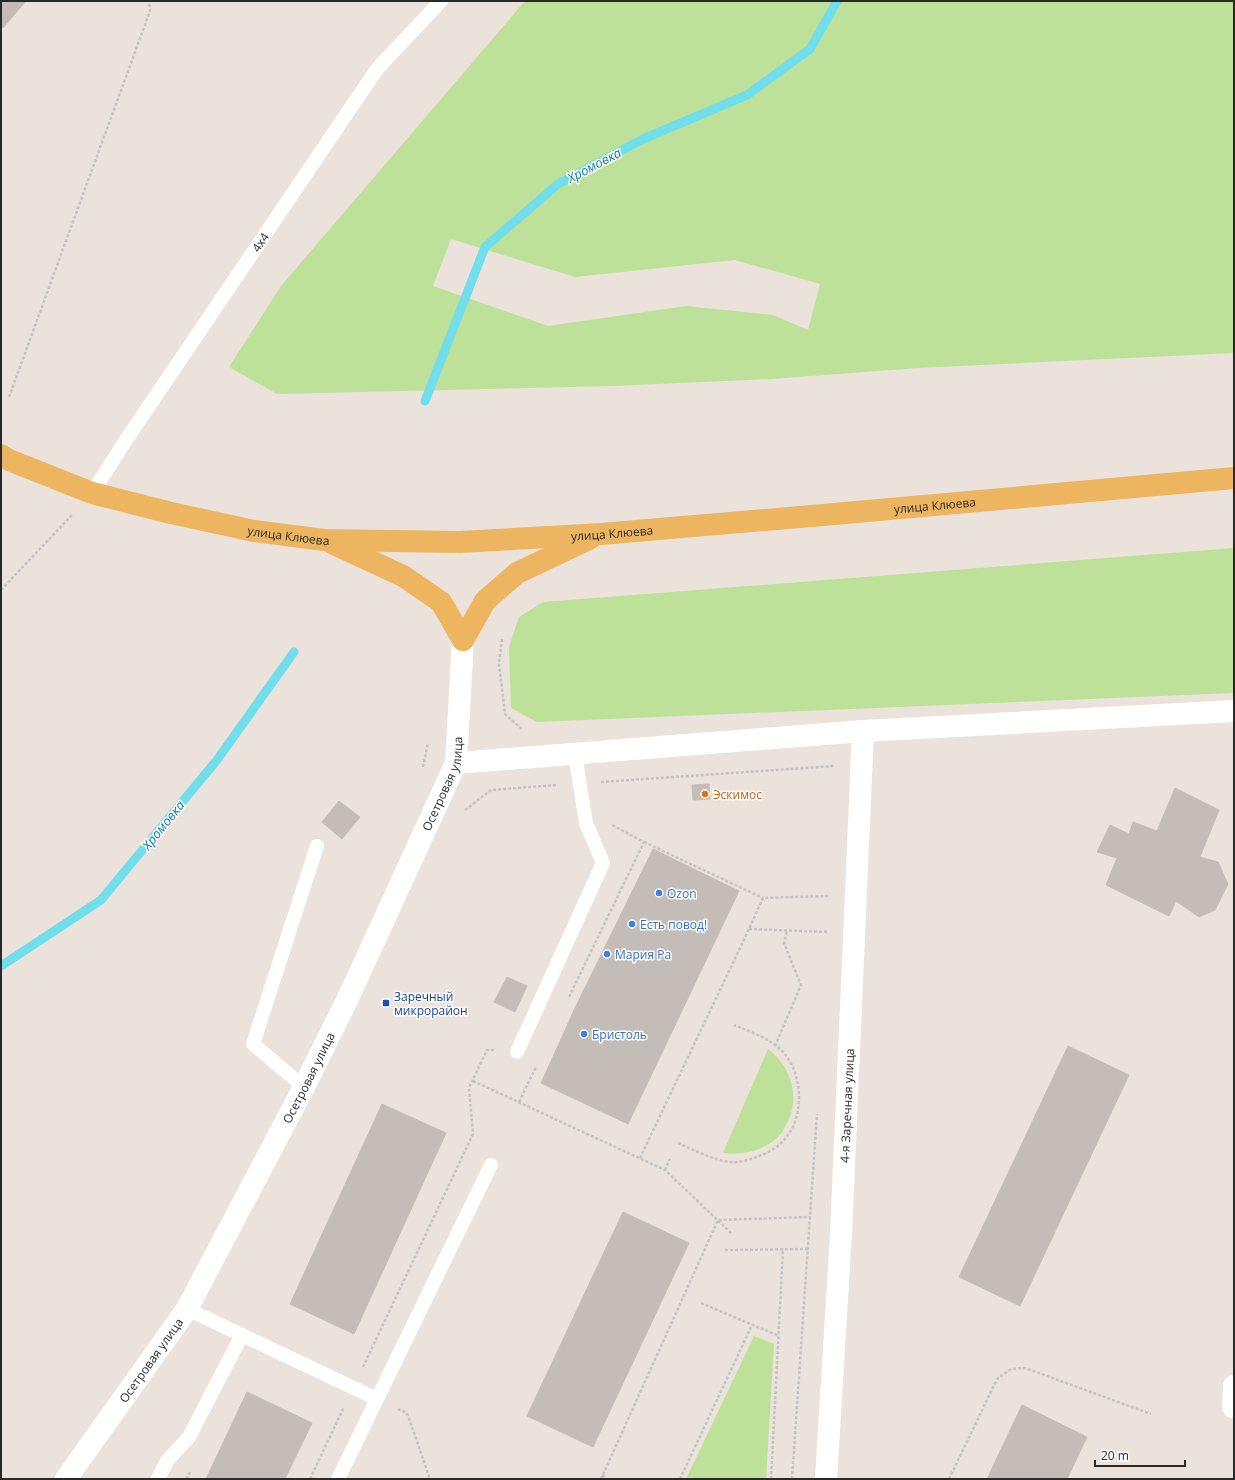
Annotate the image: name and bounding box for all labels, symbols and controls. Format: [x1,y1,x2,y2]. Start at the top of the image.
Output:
water label: Хромовка [563,143,625,187]
street label: 4x4 [247,229,273,255]
street label: улица Клюева [893,493,976,517]
street label: улица Клюева [246,521,330,549]
street label: улица Клюева [570,521,654,544]
street label: Осетровая улица [418,736,466,833]
place label: Эскимос [713,786,762,803]
marker: Эскимос [700,789,710,799]
water label: Хромовка [137,796,189,854]
place label: Ozon [667,885,697,902]
marker: Ozon [654,888,664,898]
place label: Есть повод! [640,916,707,933]
marker: Есть повод! [627,919,637,929]
place label: Мария Ра [615,946,671,963]
marker: Мария Ра [602,949,612,959]
place label: Заречный микрорайон [394,988,468,1019]
marker: Заречный микрорайон [381,998,391,1008]
place label: Бристоль [592,1026,647,1043]
street label: Осетровая улица [278,1029,338,1126]
marker: Бристоль [579,1029,589,1039]
street label: 4-я Заречная улица [836,1048,858,1163]
street label: Осетровая улица [115,1314,187,1406]
scale bar [1095,1442,1185,1468]
text: 20 m [1101,1447,1129,1464]

